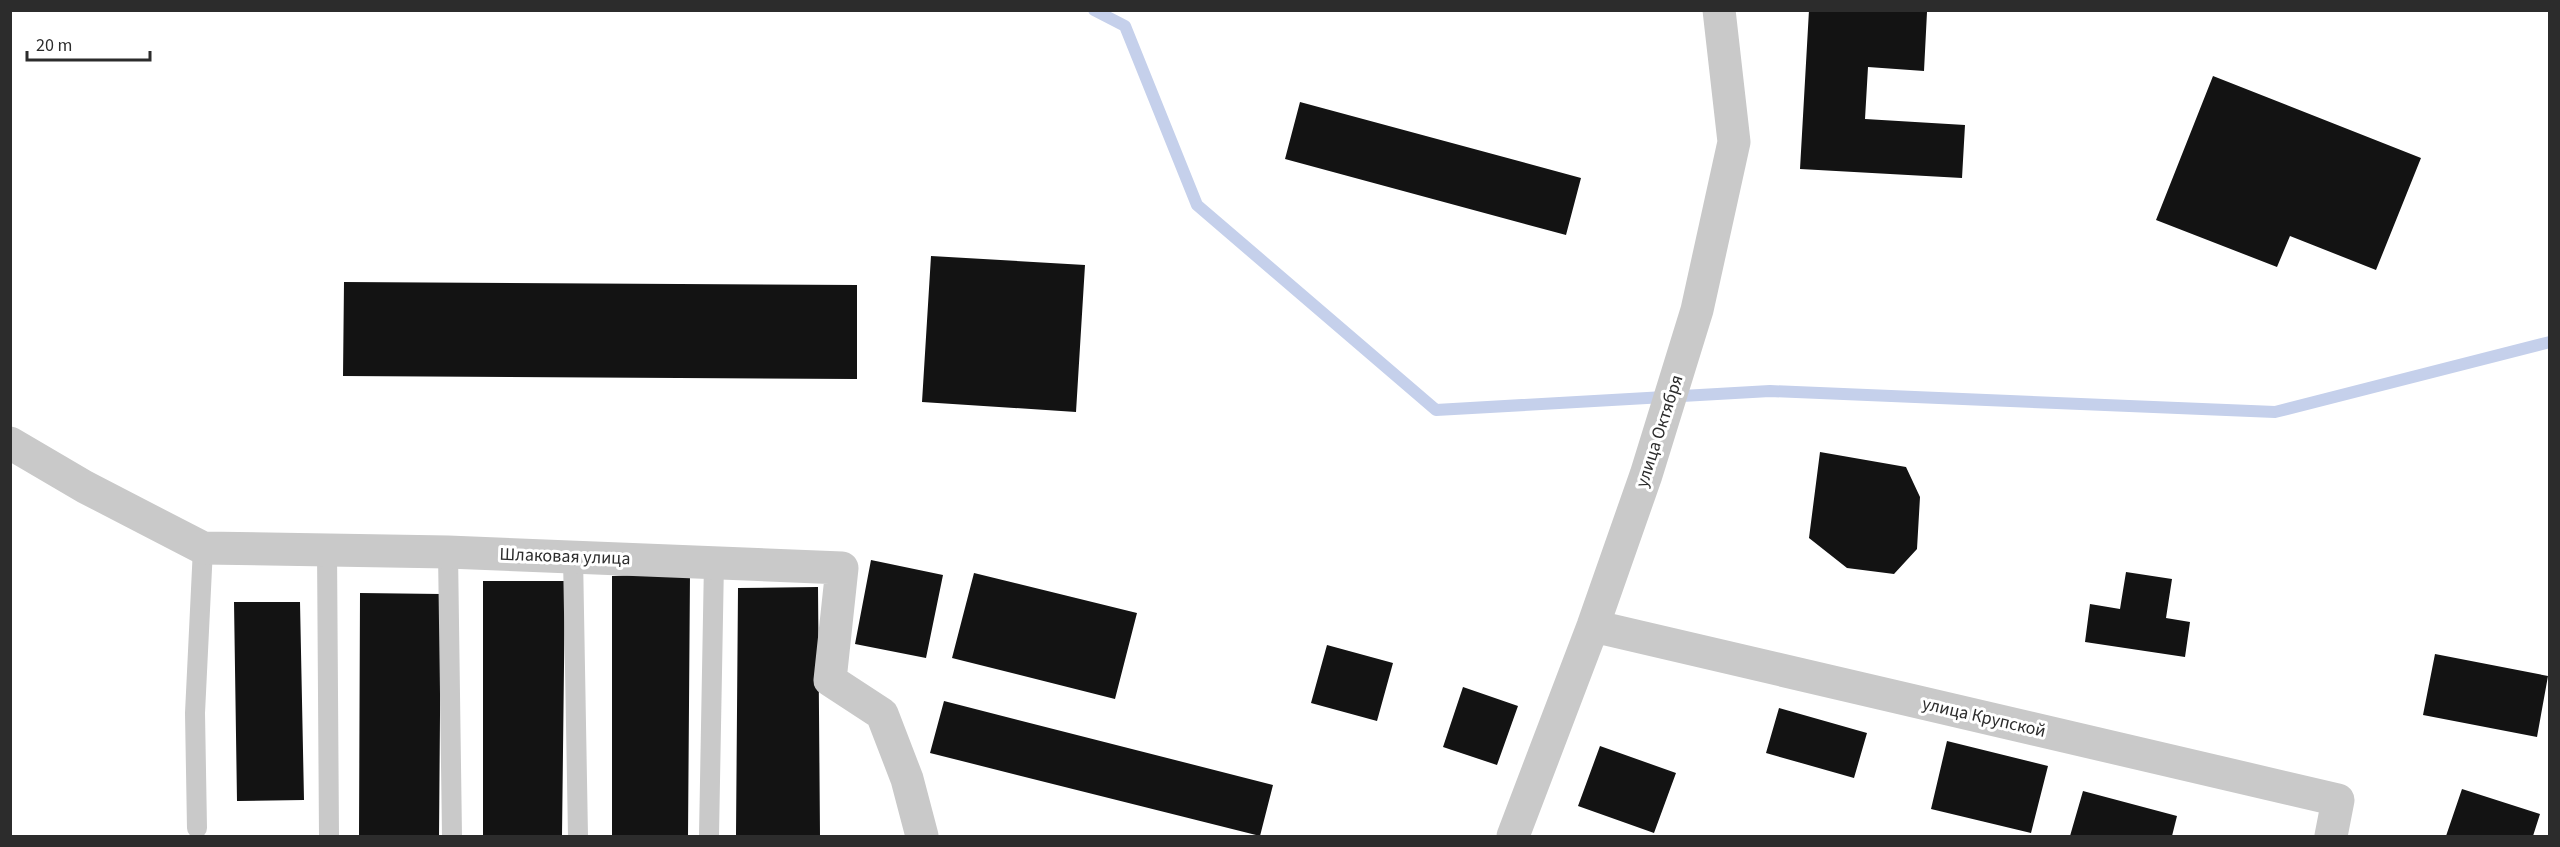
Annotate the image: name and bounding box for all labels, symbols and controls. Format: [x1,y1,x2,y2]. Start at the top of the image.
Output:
scale bar [27,24,150,62]
text: 20 m [36,33,72,58]
street label: улица Октября [1629,372,1689,491]
street label: Шлаковая улица [499,542,631,571]
street label: улица Крупской [1920,691,2048,744]

